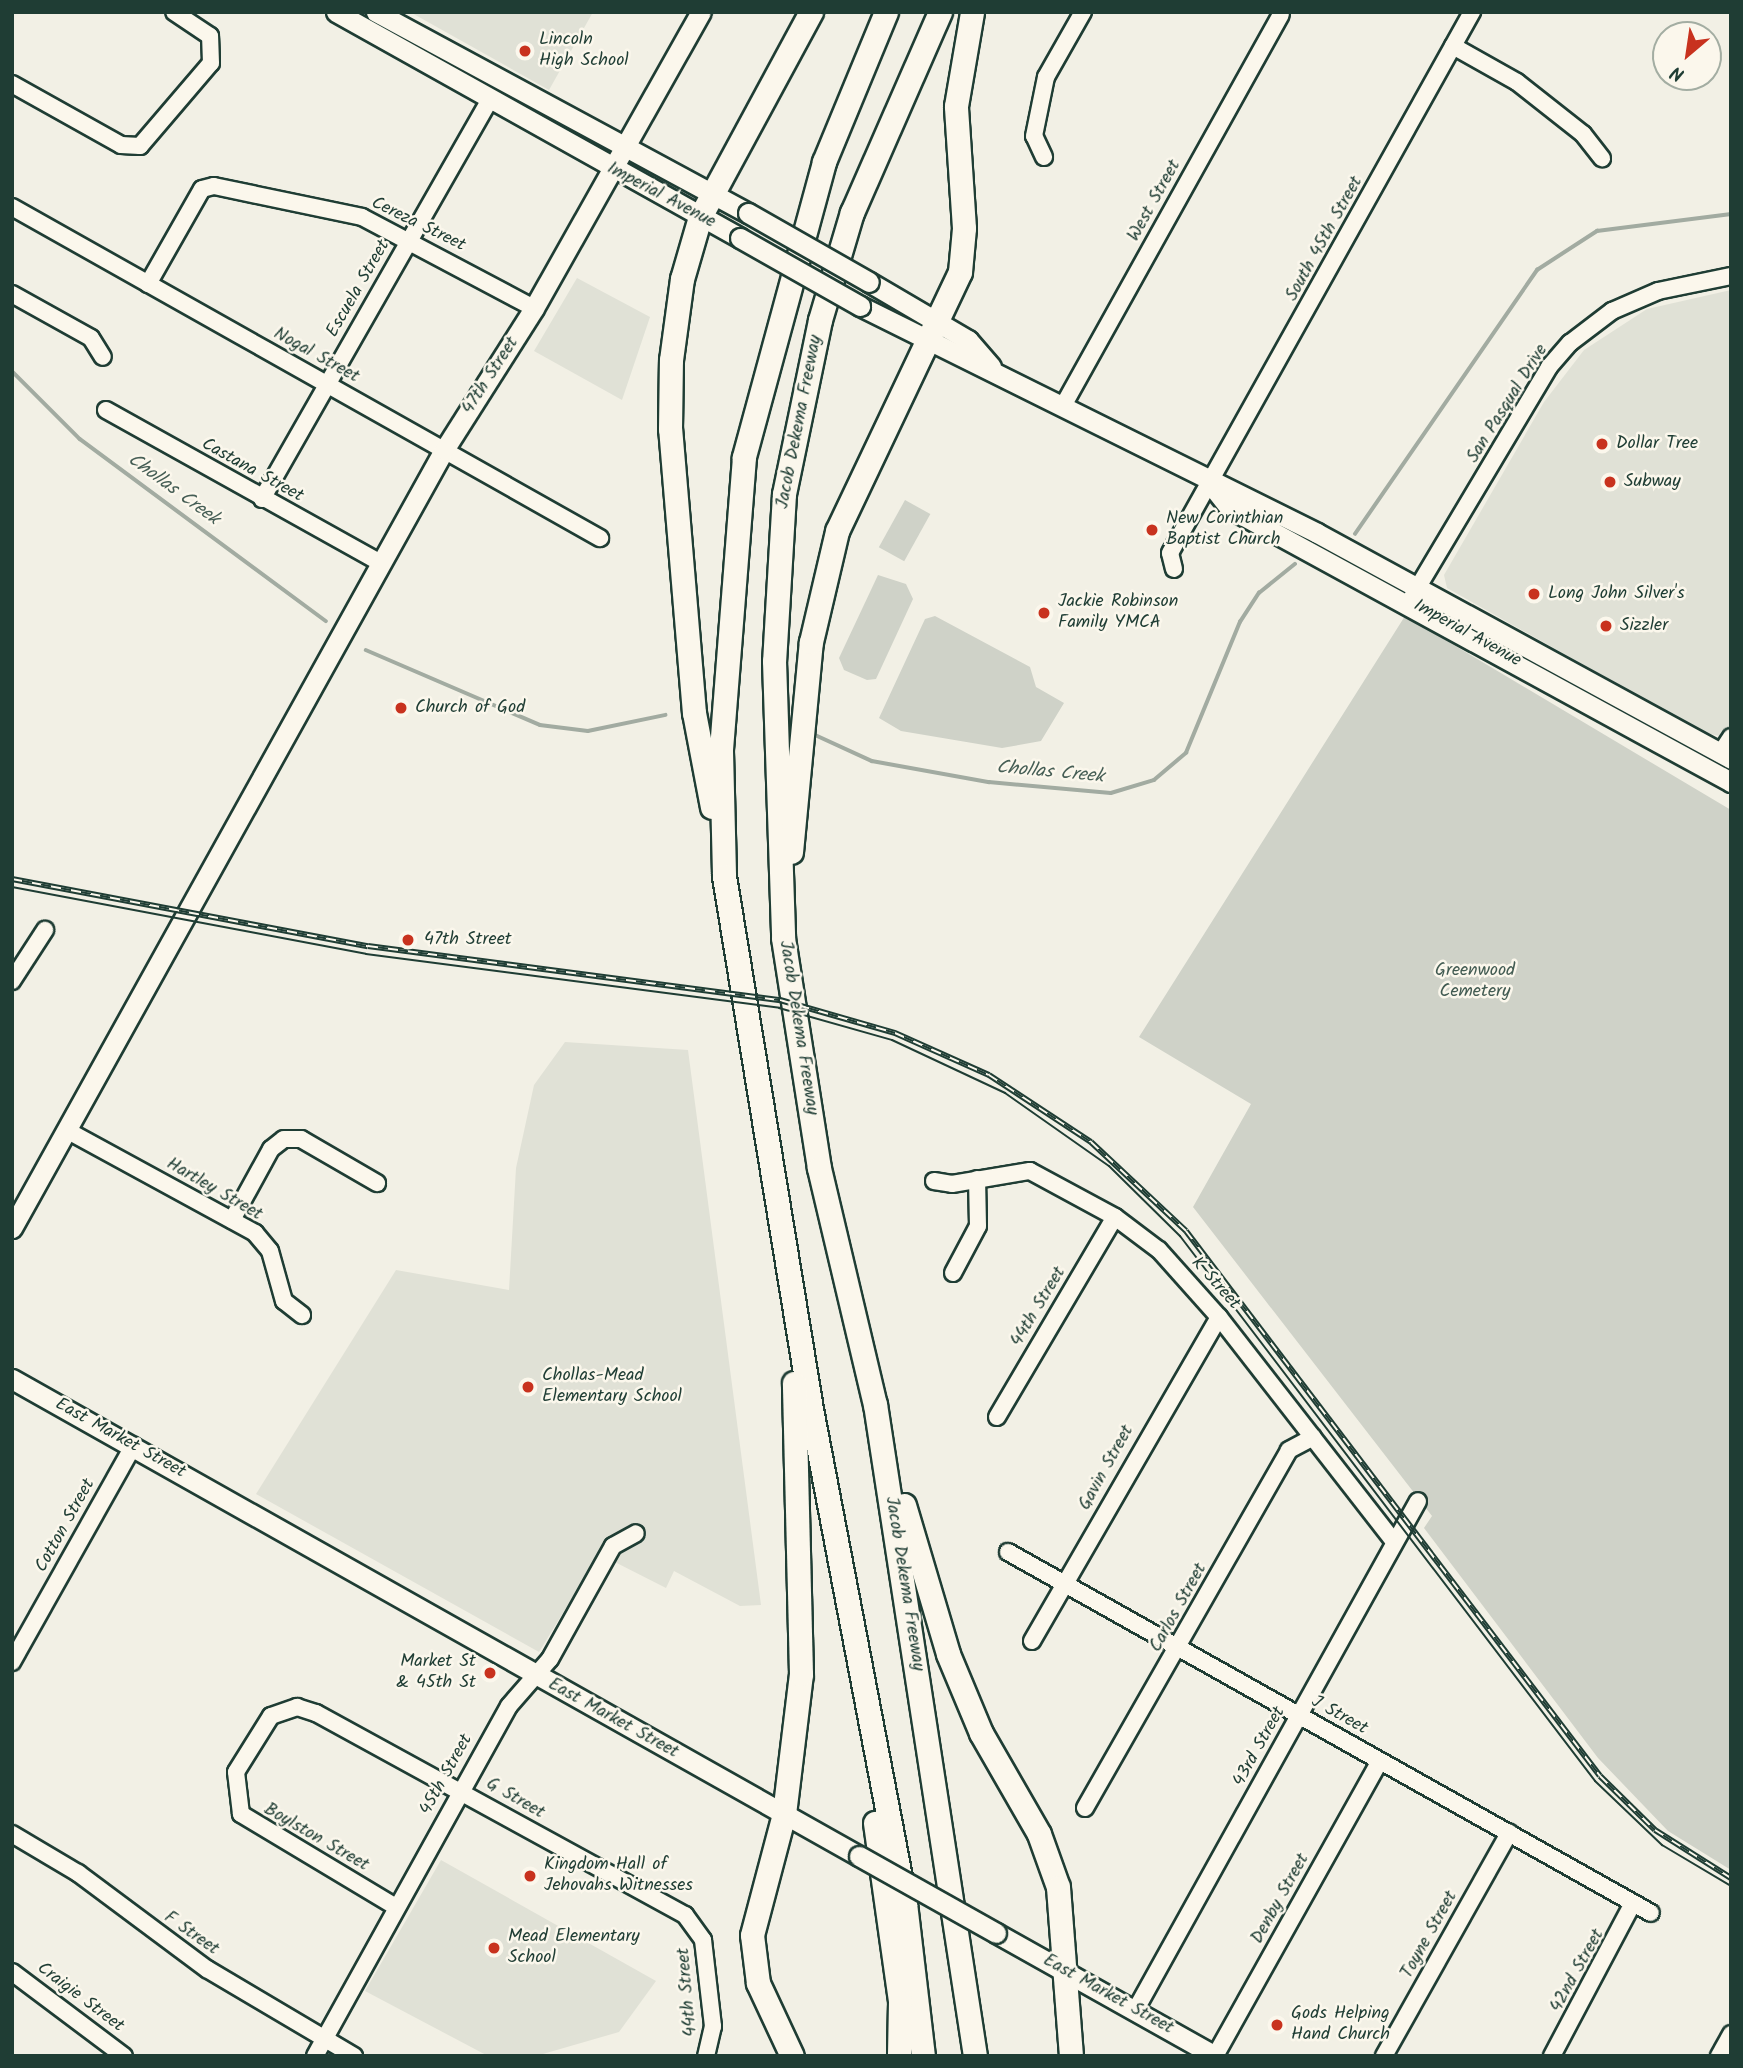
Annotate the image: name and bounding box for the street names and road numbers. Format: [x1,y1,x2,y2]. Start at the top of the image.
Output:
street label: West Street [1124,157,1186,245]
street label: Imperial Avenue [603,158,719,234]
street label: South 45th Street [1282,173,1368,305]
street label: Cereza Street [367,193,469,257]
street label: Escuela Street [322,237,396,341]
street label: Nogal Street [269,324,363,388]
street label: 47th Street [458,333,524,419]
street label: Jacob Dekema Freeway [773,333,827,511]
street label: San Pasqual Drive [1463,341,1553,467]
street label: Castana Street [197,434,307,508]
street label: Imperial Avenue [1409,595,1525,673]
street label: Jacob Dekema Freeway [774,939,822,1117]
street label: Hartley Street [162,1154,266,1226]
street label: K Street [1186,1253,1244,1315]
street label: 44th Street [1007,1263,1071,1351]
street label: East Market Street [51,1394,189,1484]
street label: Gavin Street [1075,1422,1139,1514]
street label: Cotton Street [31,1476,101,1576]
street label: Jacob Dekema Freeway [880,1495,928,1673]
street label: Carlos Street [1146,1560,1212,1656]
street label: East Market Street [544,1674,682,1764]
street label: J Street [1307,1692,1371,1740]
street label: 43rd Street [1229,1703,1291,1791]
street label: 45th Street [416,1731,478,1819]
street label: G Street [482,1774,548,1824]
street label: Boylston Street [260,1799,372,1877]
street label: Denby Street [1247,1850,1315,1948]
street label: Toyne Street [1397,1887,1463,1983]
street label: F Street [159,1907,223,1961]
street label: 42nd Street [1546,1926,1610,2016]
street label: 44th Street [673,1947,703,2037]
street label: East Market Street [1039,1950,1177,2040]
street label: Craigie Street [32,1958,128,2038]

